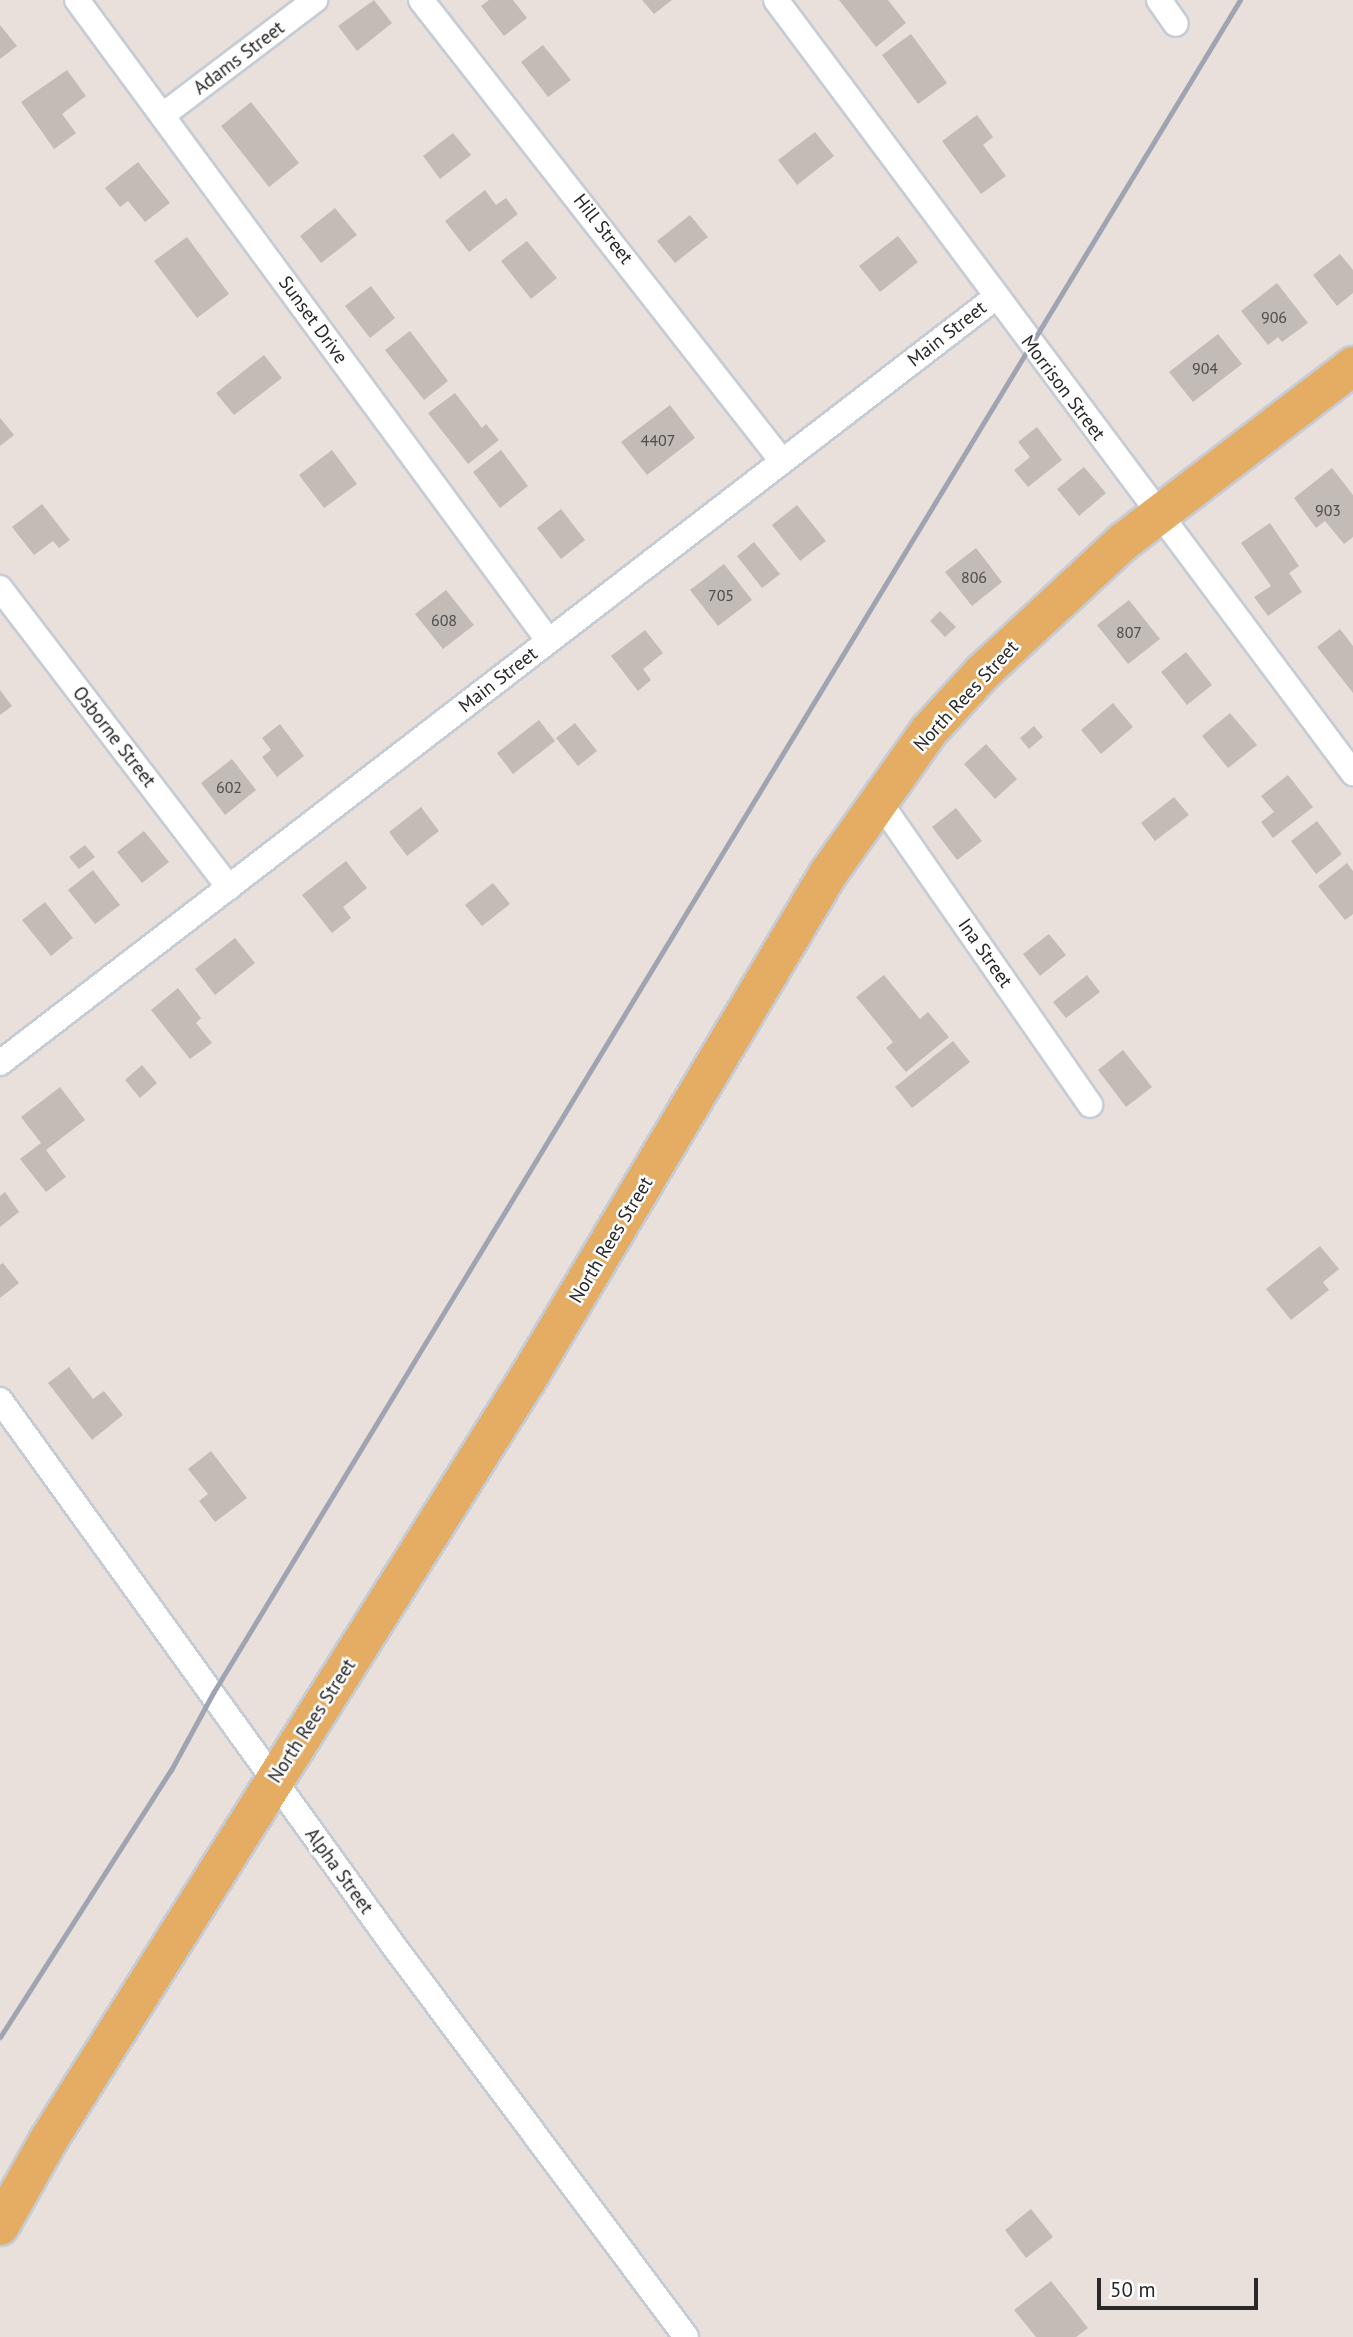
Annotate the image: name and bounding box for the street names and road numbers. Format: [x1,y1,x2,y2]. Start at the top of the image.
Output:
street label: Adams Street [189,16,289,100]
street label: Hill Street [569,189,637,269]
street label: Sunset Drive [274,272,352,368]
street label: Main Street [903,296,991,372]
street label: Morrison Street [1016,331,1110,445]
street label: North Rees Street [909,636,1023,756]
street label: Main Street [454,642,542,718]
street label: Osborne Street [68,682,160,792]
street label: Ina Street [953,914,1017,992]
street label: North Rees Street [564,1173,658,1307]
street label: North Rees Street [263,1655,361,1787]
street label: Alpha Street [300,1824,378,1918]

